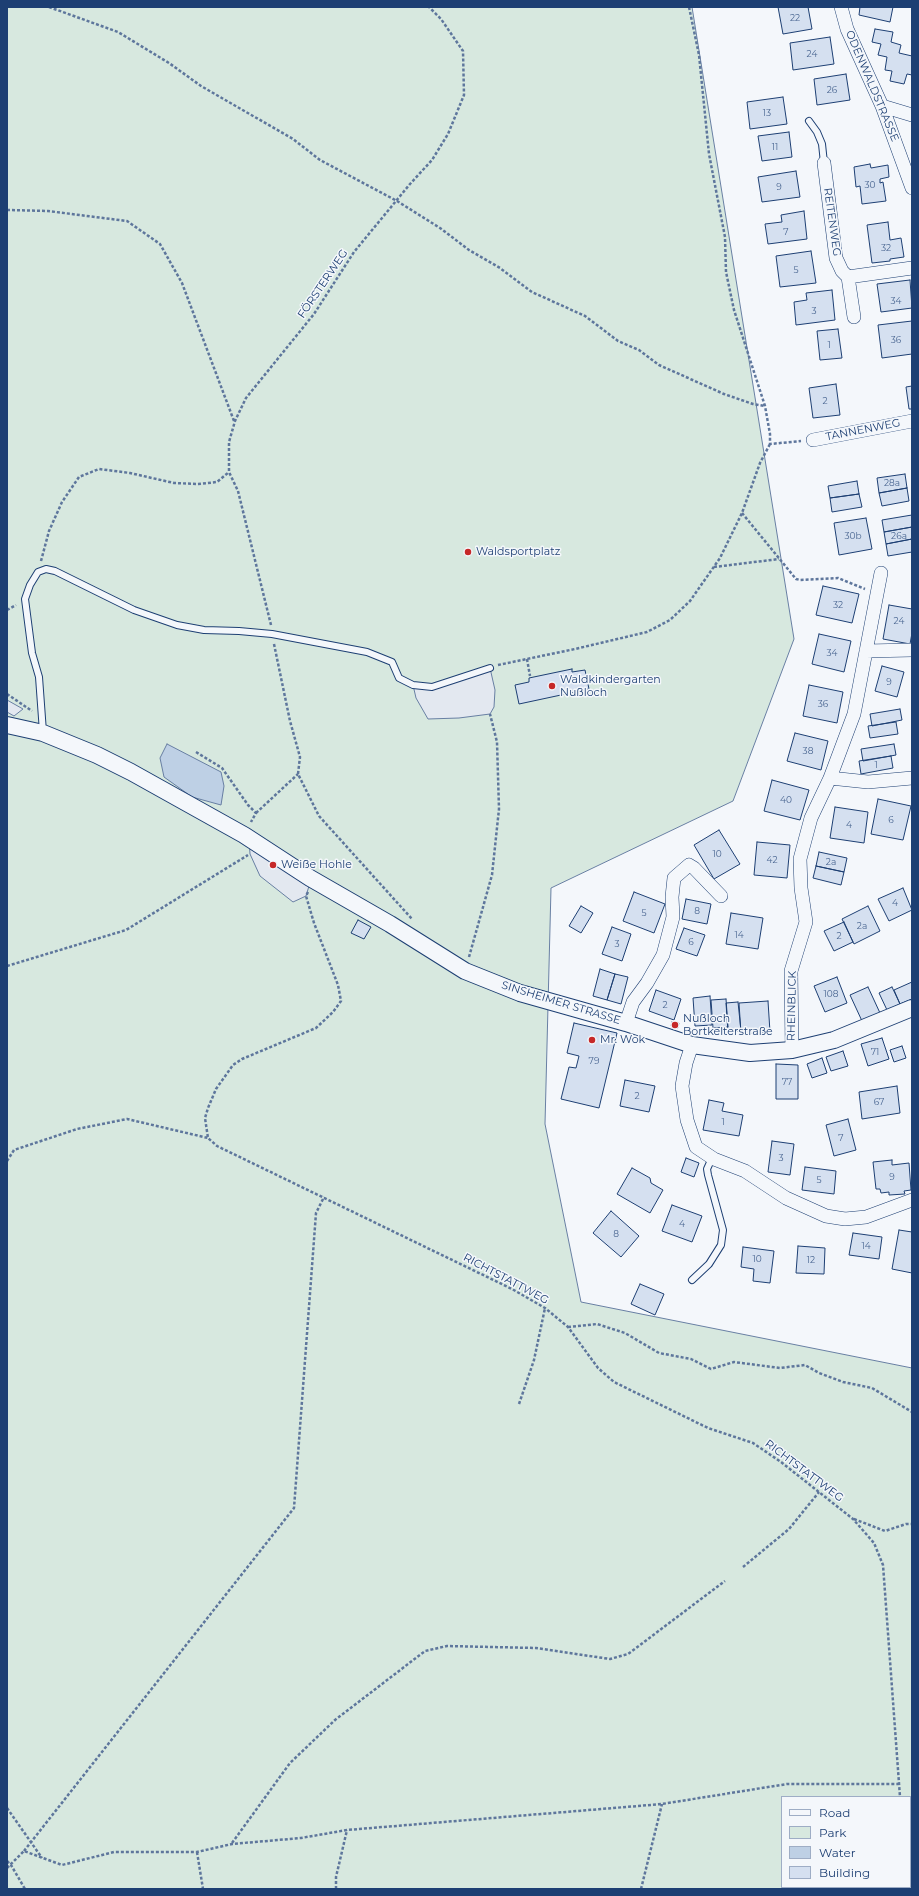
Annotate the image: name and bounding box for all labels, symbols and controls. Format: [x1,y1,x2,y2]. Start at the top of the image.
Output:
house number: 22 [790,13,800,23]
street label: ODENWALDSTRASSE [843,28,901,144]
house number: 24 [807,49,817,59]
house number: 26 [827,85,837,95]
house number: 13 [763,108,771,118]
house number: 11 [772,142,778,152]
house number: 30 [864,180,876,190]
house number: 9 [776,182,782,192]
street label: REITENWEG [821,187,843,257]
house number: 7 [783,227,789,237]
house number: 32 [881,243,891,253]
street label: FÖRSTERWEG [295,247,351,321]
house number: 5 [793,265,799,275]
house number: 34 [890,296,902,306]
house number: 3 [811,306,817,316]
house number: 36 [891,335,901,345]
house number: 1 [827,340,831,350]
house number: 2 [822,396,828,406]
street label: TANNENWEG [825,416,901,444]
house number: 28a [884,478,900,488]
house number: 30b [844,531,862,541]
house number: 26a [891,531,907,541]
place label: Waldsportplatz [476,545,560,559]
marker: Waldsportplatz [463,547,473,557]
house number: 32 [833,600,843,610]
house number: 24 [894,616,904,626]
house number: 34 [826,648,838,658]
place label: Waldkindergarten Nußloch [560,673,661,699]
house number: 9 [886,677,892,687]
marker: Waldkindergarten Nußloch [547,681,557,691]
house number: 36 [818,699,828,709]
house number: 38 [803,746,813,756]
house number: 1 [874,760,878,770]
house number: 40 [780,795,792,805]
house number: 6 [888,815,894,825]
house number: 4 [846,820,852,830]
house number: 10 [712,849,722,859]
house number: 42 [766,855,778,865]
house number: 2a [826,857,836,867]
place label: Weiße Hohle [281,858,352,872]
marker: Weiße Hohle [268,860,278,870]
house number: 4 [892,898,898,908]
house number: 8 [694,906,700,916]
house number: 5 [641,908,647,918]
house number: 2a [857,921,867,931]
house number: 14 [734,930,744,940]
house number: 2 [836,931,842,941]
house number: 6 [688,937,694,947]
house number: 3 [614,939,620,949]
street label: RHEINBLICK [785,971,799,1041]
street label: SINSHEIMER STRASSE [500,979,622,1027]
house number: 108 [824,989,838,999]
house number: 2 [662,1000,668,1010]
place label: Nußloch Bortkelterstraße [683,1012,773,1038]
marker: Nußloch Bortkelterstraße [670,1020,680,1030]
place label: Mr. Wok [600,1033,645,1047]
marker: Mr. Wok [587,1035,597,1045]
house number: 71 [871,1047,879,1057]
house number: 79 [589,1056,599,1066]
house number: 77 [782,1077,792,1087]
house number: 2 [634,1091,640,1101]
house number: 67 [874,1097,884,1107]
house number: 1 [721,1117,725,1127]
house number: 7 [838,1133,844,1143]
house number: 3 [778,1153,784,1163]
house number: 9 [889,1172,895,1182]
house number: 5 [816,1175,822,1185]
house number: 4 [679,1219,685,1229]
house number: 8 [613,1229,619,1239]
house number: 14 [861,1241,871,1251]
street label: RICHTSTATTWEG [461,1251,551,1307]
house number: 10 [752,1254,762,1264]
house number: 12 [807,1255,815,1265]
street label: RICHTSTATTWEG [762,1437,846,1505]
legend [781,1796,911,1888]
text: Road [819,1805,850,1820]
text: Park [819,1825,846,1840]
text: Water [819,1845,855,1860]
text: Building [819,1865,870,1880]

